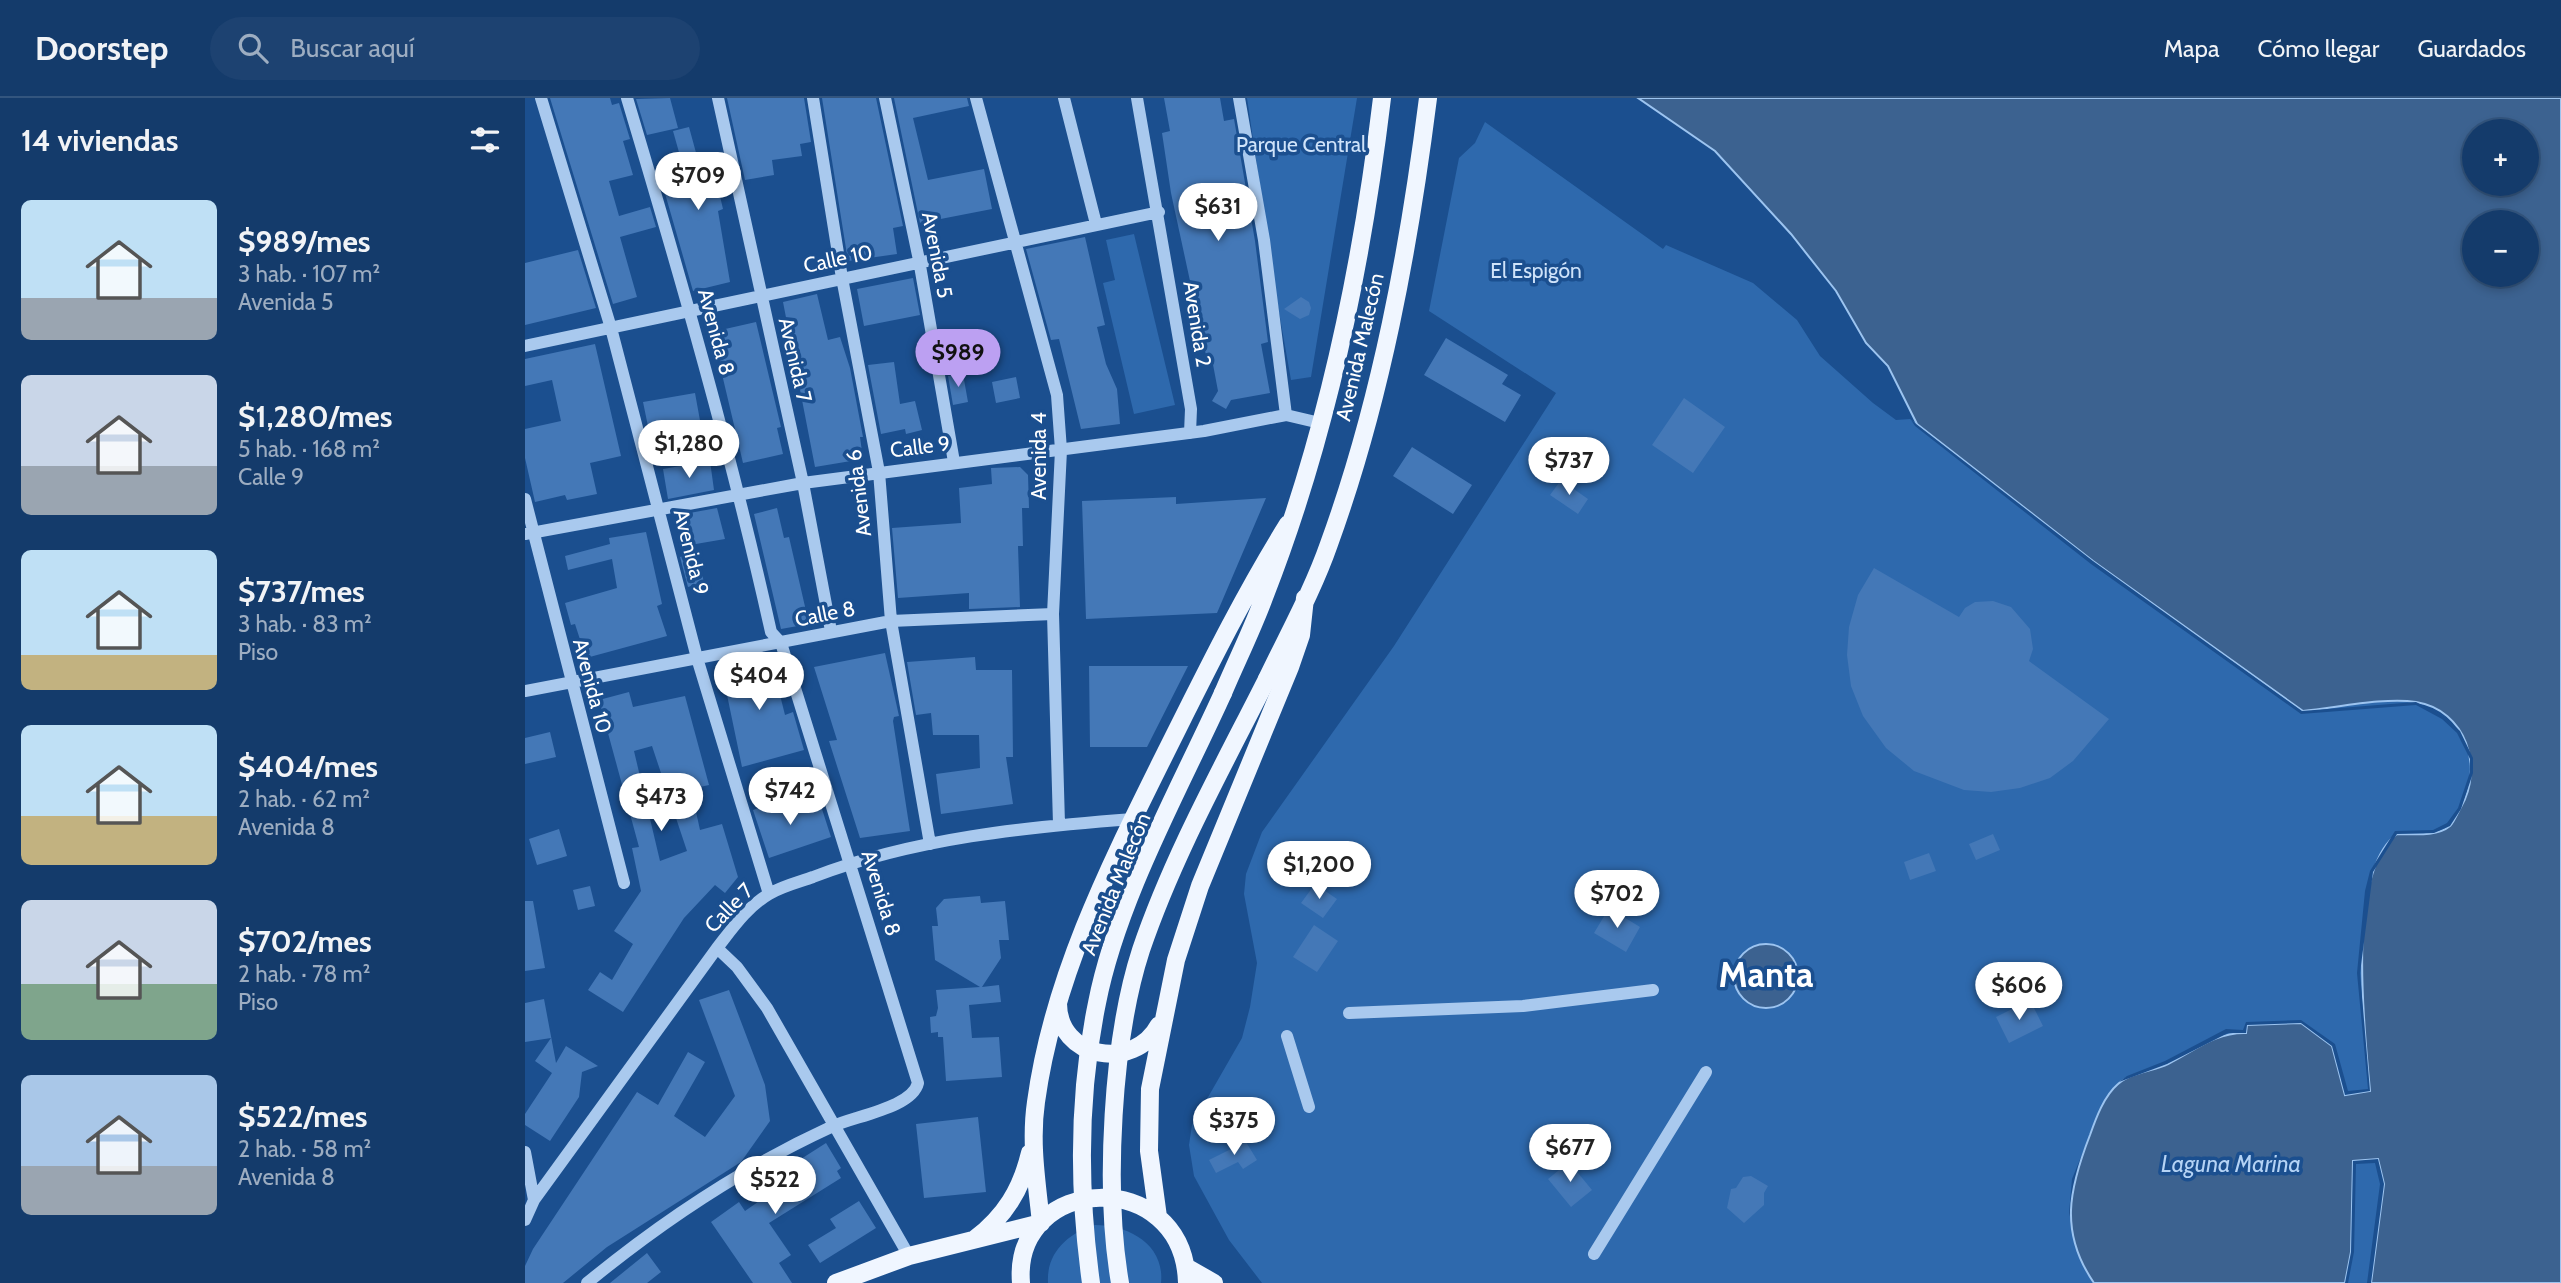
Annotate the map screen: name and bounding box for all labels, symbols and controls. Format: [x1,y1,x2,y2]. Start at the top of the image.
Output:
search box [210,17,700,80]
text: Doorstep [35,28,168,68]
icon: search [234,29,272,67]
text: Buscar aquí [290,32,415,64]
text: Mapa [2164,34,2220,63]
text: Cómo llegar [2258,34,2379,63]
text: Guardados [2417,34,2526,63]
map controls [2462,119,2539,287]
button: + [2462,119,2539,196]
icon: filters [466,121,504,159]
text: 14 viviendas [21,122,178,159]
park label: Parque Central [1236,132,1366,157]
pin: $709 [657,152,739,212]
text: $709 [671,161,725,189]
pin: $631 [1177,184,1259,243]
text: $631 [1194,192,1242,220]
street label: Avenida 5 [917,210,958,300]
button: − [2462,210,2539,287]
text: $989/mes [238,223,371,260]
icon: home [77,228,161,312]
street label: Calle 10 [801,239,875,278]
park label: El Espigón [1490,258,1582,283]
text: 3 hab. · 107 m² [238,260,380,288]
street label: Avenida Malecón [1330,270,1389,423]
street label: Avenida 2 [1178,279,1217,369]
street label: Avenida 8 [693,286,740,378]
text: Avenida 5 [238,288,333,316]
street label: Avenida 7 [774,315,817,405]
pin: $989 [917,330,999,389]
text: $989 [931,338,985,366]
text: $1,280/mes [238,398,392,435]
icon: home [77,403,161,487]
street label: Avenida 4 [1026,412,1051,500]
pin: $1,280 [632,420,746,480]
text: $1,280 [654,429,724,457]
street label: Calle 9 [889,430,951,463]
text: 5 hab. · 168 m² [238,435,380,463]
pin: $737 [1528,438,1610,497]
text: $737 [1544,446,1594,474]
street label: Avenida 6 [841,448,876,538]
text: Calle 9 [238,463,304,491]
street label: Avenida 9 [669,506,714,597]
text: $737/mes [238,573,365,610]
icon: home [77,578,161,662]
street label: Calle 8 [793,595,857,632]
text: 3 hab. · 83 m² [238,610,372,638]
street label: Avenida 10 [568,636,617,736]
text: Piso [238,638,278,666]
pin: $404 [718,652,800,712]
text: $404 [730,661,788,689]
text: $404/mes [238,748,378,785]
icon: home [77,753,161,837]
pin: $742 [749,768,831,827]
pin: $473 [620,774,702,833]
text: $742 [765,776,815,804]
text: $473 [635,782,687,810]
text: 2 hab. · 62 m² [238,785,370,813]
street label: Avenida Malecón [1076,809,1155,959]
text: Avenida 8 [238,813,335,841]
pin: $1,200 [1262,842,1376,901]
street label: Avenida 8 [857,847,906,939]
text: $1,200 [1283,850,1355,878]
pin: $702 [1576,870,1658,930]
street label: Calle 7 [699,877,758,938]
text: $702 [1590,879,1644,907]
text: $702/mes [238,923,372,960]
icon: home [77,928,161,1012]
district label: Manta [1719,953,1814,996]
text: 2 hab. · 78 m² [238,960,370,988]
pin: $606 [1978,962,2060,1022]
text: $606 [1991,971,2047,999]
text: Piso [238,988,278,1016]
text: $522/mes [238,1098,367,1135]
pin: $375 [1193,1098,1275,1157]
icon: home [77,1103,161,1187]
text: $375 [1209,1106,1259,1134]
pin: $677 [1529,1124,1611,1184]
text: $677 [1545,1133,1595,1161]
text: 2 hab. · 58 m² [238,1135,371,1163]
water label: Laguna Marina [2161,1150,2301,1178]
pin: $522 [734,1156,816,1216]
text: Avenida 8 [238,1163,335,1191]
text: $522 [750,1165,800,1193]

